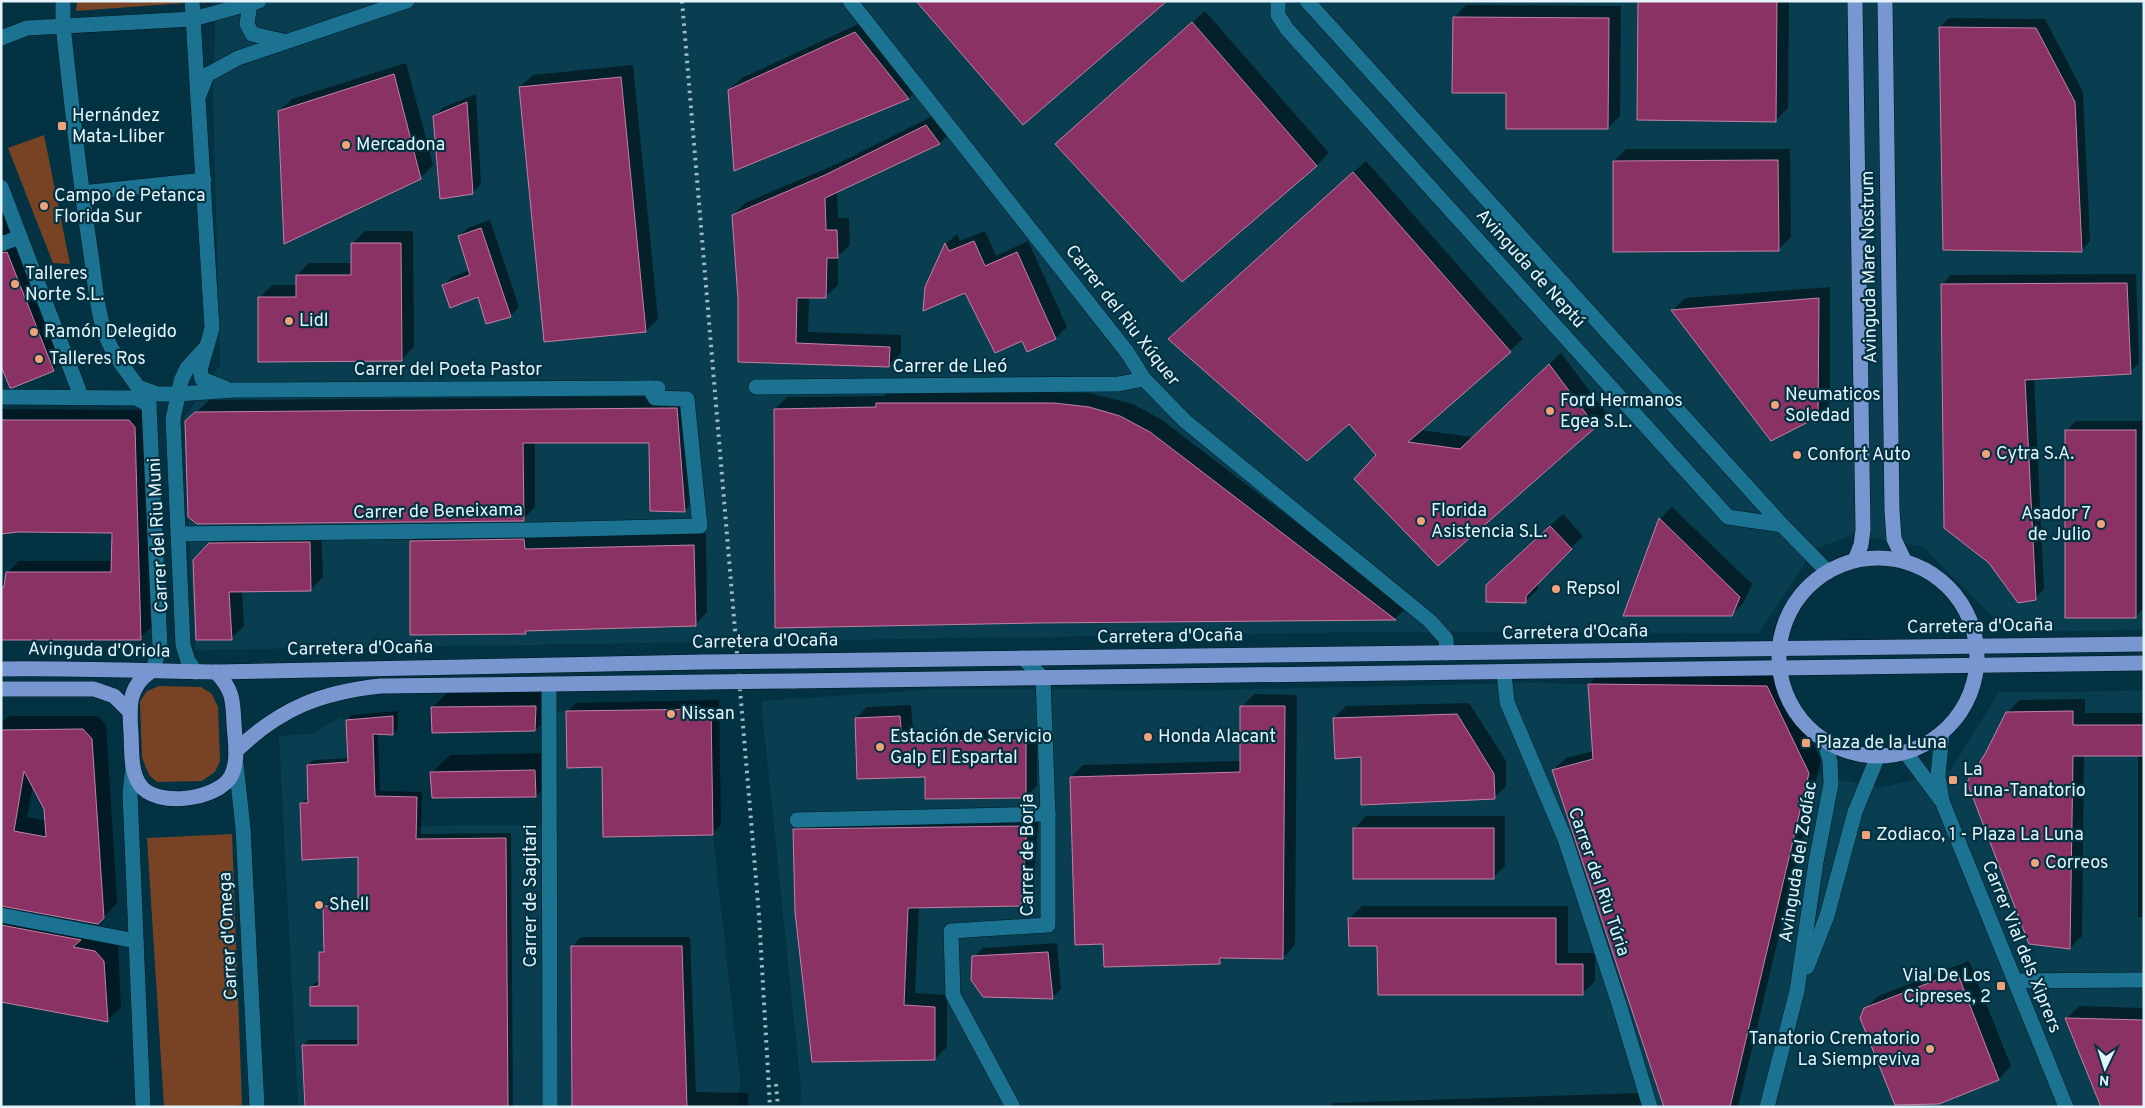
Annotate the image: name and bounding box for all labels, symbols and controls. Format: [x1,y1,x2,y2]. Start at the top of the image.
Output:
place label: Hernández Mata-Lliber [72,105,165,149]
marker: Hernández Mata-Lliber [56,120,68,132]
place label: Mercadona [356,134,445,157]
marker: Mercadona [340,139,352,151]
street label: Avinguda Mare Nostrum [1857,170,1883,364]
place label: Campo de Petanca Florida Sur [54,185,206,229]
marker: Campo de Petanca Florida Sur [38,200,50,212]
street label: Avinguda de Neptú [1470,205,1590,333]
street label: Carrer del Riu Xúquer [1060,241,1184,391]
place label: Talleres Norte S.L. [25,263,104,307]
marker: Talleres Norte S.L. [9,278,21,290]
place label: Lidl [299,310,328,333]
marker: Lidl [283,315,295,327]
place label: Ramón Delegido [44,321,177,344]
marker: Ramón Delegido [28,326,40,338]
place label: Talleres Ros [49,348,146,371]
marker: Talleres Ros [33,353,45,365]
street label: Carrer de Lleó [893,356,1007,379]
street label: Carrer del Poeta Pastor [354,359,542,382]
place label: Neumaticos Soledad [1785,384,1881,428]
place label: Ford Hermanos Egea S.L. [1560,390,1683,434]
marker: Neumaticos Soledad [1769,399,1781,411]
marker: Ford Hermanos Egea S.L. [1544,405,1556,417]
place label: Cytra S.A. [1996,443,2074,466]
place label: Confort Auto [1807,444,1911,467]
marker: Cytra S.A. [1980,448,1992,460]
marker: Confort Auto [1791,449,1803,461]
street label: Carrer del Riu Muni [143,457,175,613]
street label: Carrer de Beneixama [353,499,523,525]
place label: Florida Asistencia S.L. [1431,500,1547,544]
place label: Asador 7 de Julio [2021,503,2091,547]
marker: Florida Asistencia S.L. [1415,515,1427,527]
marker: Asador 7 de Julio [2095,518,2107,530]
place label: Repsol [1566,578,1620,601]
marker: Repsol [1550,583,1562,595]
street label: Carretera d'Ocaña [1907,614,2053,640]
street label: Carretera d'Ocaña [1502,620,1648,646]
street label: Carretera d'Ocaña [1097,624,1243,650]
street label: Carretera d'Ocaña [692,629,838,655]
street label: Carretera d'Ocaña [287,636,433,662]
street label: Avinguda d'Oriola [28,638,170,664]
place label: Nissan [681,703,735,726]
marker: Nissan [665,708,677,720]
place label: Estación de Servicio Galp El Espartal [890,726,1052,770]
place label: Honda Alacant [1158,726,1276,749]
marker: Honda Alacant [1142,731,1154,743]
place label: Plaza de la Luna [1816,732,1947,755]
marker: Plaza de la Luna [1800,737,1812,749]
marker: Estación de Servicio Galp El Espartal [874,741,886,753]
place label: La Luna-Tanatorio [1963,759,2086,803]
marker: La Luna-Tanatorio [1947,774,1959,786]
street label: Avinguda del Zodíac [1775,780,1823,944]
street label: Carrer de Borja [1017,794,1040,916]
street label: Carrer del Riu Túria [1562,805,1634,959]
place label: Zodiaco, 1 - Plaza La Luna [1876,824,2084,847]
street label: Carrer de Sagitari [520,825,543,967]
marker: Zodiaco, 1 - Plaza La Luna [1860,829,1872,841]
place label: Correos [2045,852,2108,875]
street label: Carrer Vial dels Xiprers [1976,857,2066,1037]
marker: Correos [2029,857,2041,869]
street label: Carrer d'Omega [214,871,244,1001]
place label: Shell [329,894,369,917]
marker: Shell [313,899,325,911]
place label: Vial De Los Cipreses, 2 [1902,965,1991,1009]
marker: Vial De Los Cipreses, 2 [1995,980,2007,992]
place label: Tanatorio Crematorio La Siempreviva [1749,1028,1920,1072]
marker: Tanatorio Crematorio La Siempreviva [1924,1043,1936,1055]
north arrow [2080,1043,2130,1093]
text: N [2099,1071,2110,1088]

